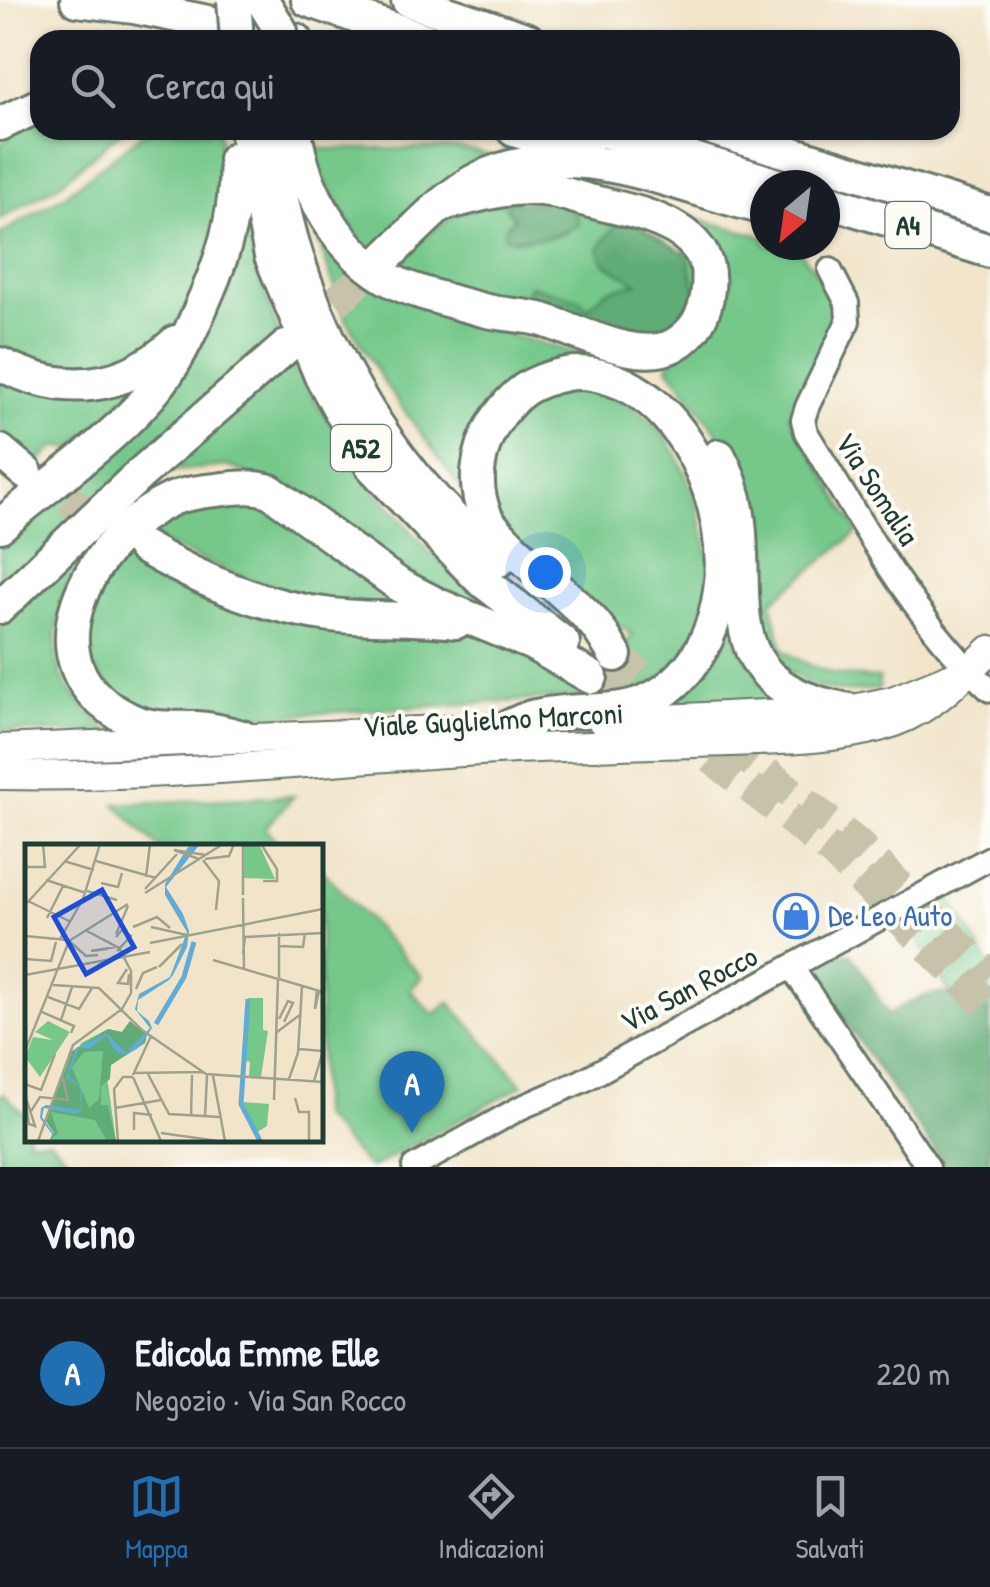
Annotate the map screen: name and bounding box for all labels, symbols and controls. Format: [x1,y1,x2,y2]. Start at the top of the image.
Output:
search box [30,30,960,140]
icon: search [65,58,120,113]
text: Cerca qui [145,59,275,111]
north arrow [750,170,840,260]
road number: A4 [886,202,930,248]
street label: Via Somalia [827,424,929,553]
road number: A52 [331,425,391,471]
your location [520,547,571,598]
street label: Viale Guglielmo Marconi [362,692,624,746]
inset map [25,844,322,1142]
shop icon: De Leo Auto [773,893,819,939]
place label: De Leo Auto [828,895,952,935]
street label: Via San Rocco [613,935,764,1041]
pin: A [380,1050,444,1133]
text: Vicino [40,1204,135,1261]
text: Edicola Emme Elle [135,1326,380,1378]
text: A [65,1352,80,1395]
text: 220 m [877,1352,950,1395]
text: Negozio · Via San Rocco [135,1378,406,1421]
tab: Mappa [125,1469,188,1567]
tab: Indicazioni [438,1469,545,1567]
tab: Salvati [795,1469,865,1567]

